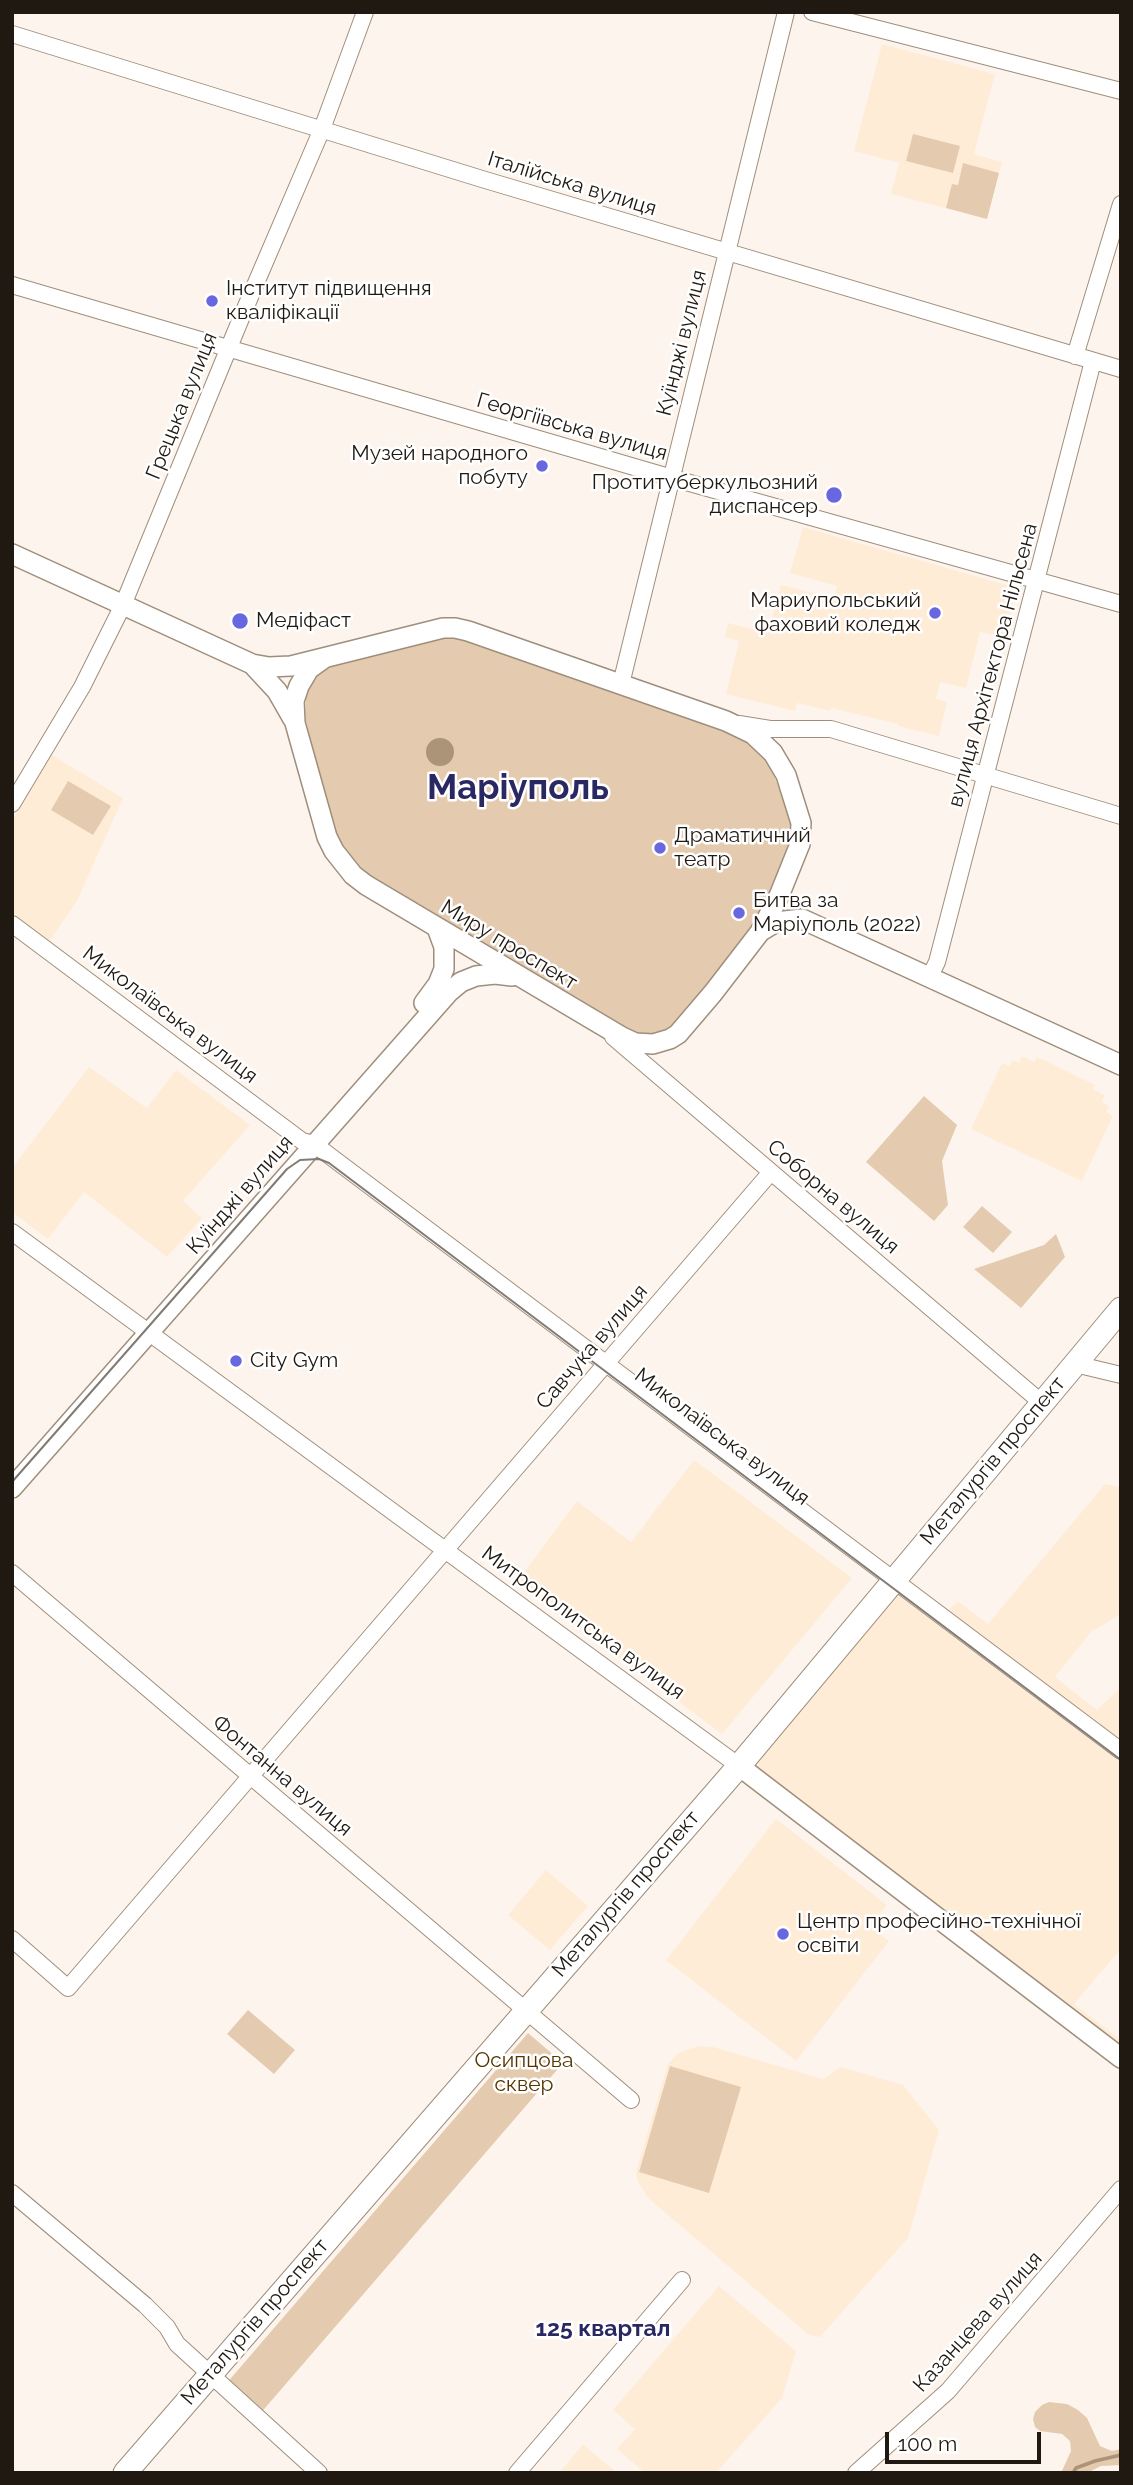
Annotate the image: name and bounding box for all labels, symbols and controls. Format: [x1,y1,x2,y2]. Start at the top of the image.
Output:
street label: Італійська вулиця [485,146,659,222]
street label: Куїнджі вулиця [652,267,712,419]
place label: Інститут підвищення кваліфікації [226,276,432,326]
marker: Інститут підвищення кваліфікації [204,293,220,309]
street label: Грецька вулиця [141,329,223,483]
street label: Георгіївська вулиця [474,388,670,466]
place label: Музей народного побуту [351,441,528,491]
marker: Музей народного побуту [534,458,550,474]
place label: Протитуберкульозний диспансер [592,470,818,520]
marker: Протитуберкульозний диспансер [824,485,844,505]
street label: вулиця Архітектора Нільсена [943,520,1043,810]
place label: Мариупольський фаховий коледж [750,588,921,638]
marker: Мариупольський фаховий коледж [927,605,943,621]
place label: Медіфаст [256,608,351,634]
marker: Медіфаст [230,611,250,631]
district label: Маріуполь [427,767,609,809]
place label: Драматичний театр [674,823,811,873]
marker: Драматичний театр [652,840,668,856]
place label: Битва за Маріуполь (2022) [753,888,921,938]
street label: Миру проспект [436,894,582,996]
marker: Битва за Маріуполь (2022) [731,905,747,921]
street label: Миколаївська вулиця [78,941,262,1089]
street label: Куїнджі вулиця [181,1130,299,1260]
street label: Соборна вулиця [762,1135,904,1259]
street label: Савчука вулиця [531,1279,653,1415]
place label: City Gym [250,1348,338,1374]
marker: City Gym [228,1353,244,1369]
street label: Миколаївська вулиця [630,1363,814,1511]
street label: Металургів проспект [915,1372,1071,1550]
street label: Митрополитська вулиця [477,1541,689,1705]
street label: Фонтанна вулиця [207,1710,357,1842]
street label: Металургів проспект [547,1806,705,1982]
place label: Центр професійно-технічної освіти [797,1909,1081,1959]
marker: Центр професійно-технічної освіти [775,1926,791,1942]
park label: Осипцова сквер [474,2048,574,2098]
street label: Металургів проспект [176,2234,334,2410]
street label: Казанцева вулиця [908,2246,1048,2398]
district label: 125 квартал [536,2315,670,2343]
scale bar [888,2418,1044,2462]
text: 100 m [898,2431,957,2456]

